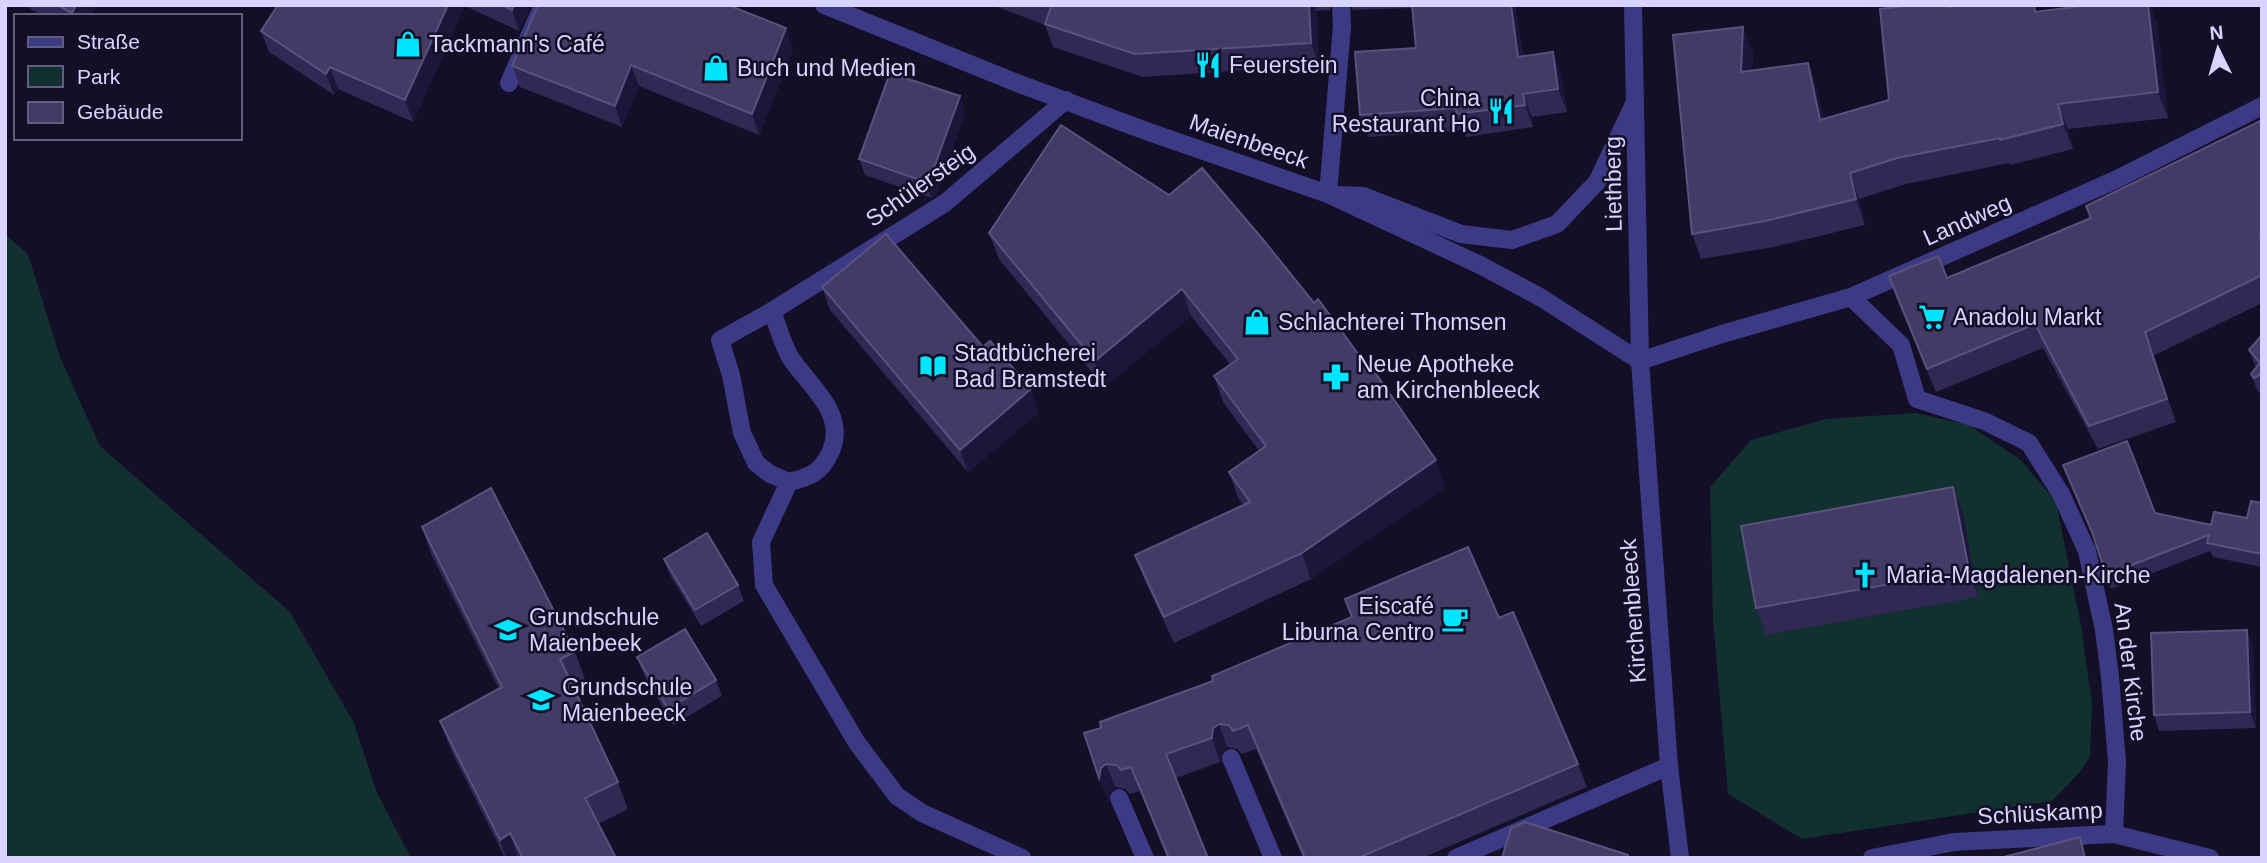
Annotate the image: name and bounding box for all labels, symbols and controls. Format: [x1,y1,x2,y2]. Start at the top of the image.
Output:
legend [14,14,242,140]
north arrow [2183,14,2253,84]
text: N [2209,22,2224,44]
shop icon: Tackmann's Café [393,29,423,59]
text: Straße [77,30,140,53]
place label: Tackmann's Café [429,31,605,57]
restaurant icon: Feuerstein [1193,50,1223,80]
place label: Feuerstein [1229,52,1338,78]
shop icon: Buch und Medien [701,53,731,83]
place label: Buch und Medien [737,55,916,81]
text: Park [77,65,121,88]
place label: China Restaurant Ho [1332,85,1480,137]
restaurant icon: China Restaurant Ho [1486,96,1516,126]
text: Gebäude [77,100,163,123]
street label: Maienbeeck [1186,109,1312,174]
street label: Liethberg [1599,136,1627,232]
street label: Schülersteig [861,138,979,232]
street label: Landweg [1919,189,2015,251]
supermarket icon: Anadolu Markt [1917,302,1947,332]
place label: Anadolu Markt [1953,304,2102,330]
shop icon: Schlachterei Thomsen [1242,307,1272,337]
place label: Schlachterei Thomsen [1278,309,1506,335]
place label: Stadtbücherei Bad Bramstedt [954,340,1107,392]
library icon: Stadtbücherei Bad Bramstedt [918,351,948,381]
place label: Neue Apotheke am Kirchenbleeck [1357,351,1540,403]
pharmacy icon: Neue Apotheke am Kirchenbleeck [1321,362,1351,392]
street label: Kirchenbleeck [1615,538,1651,684]
church icon: Maria-Magdalenen-Kirche [1850,560,1880,590]
place label: Maria-Magdalenen-Kirche [1886,562,2151,588]
place label: Eiscafé Liburna Centro [1282,593,1434,645]
street label: An der Kirche [2110,601,2152,743]
place label: Grundschule Maienbeek [529,604,659,656]
cafe icon: Eiscafé Liburna Centro [1440,604,1470,634]
school or university icon: Grundschule Maienbeek [493,615,523,645]
place label: Grundschule Maienbeeck [562,674,692,726]
school or university icon: Grundschule Maienbeeck [526,685,556,715]
street label: Schlüskamp [1977,797,2103,829]

